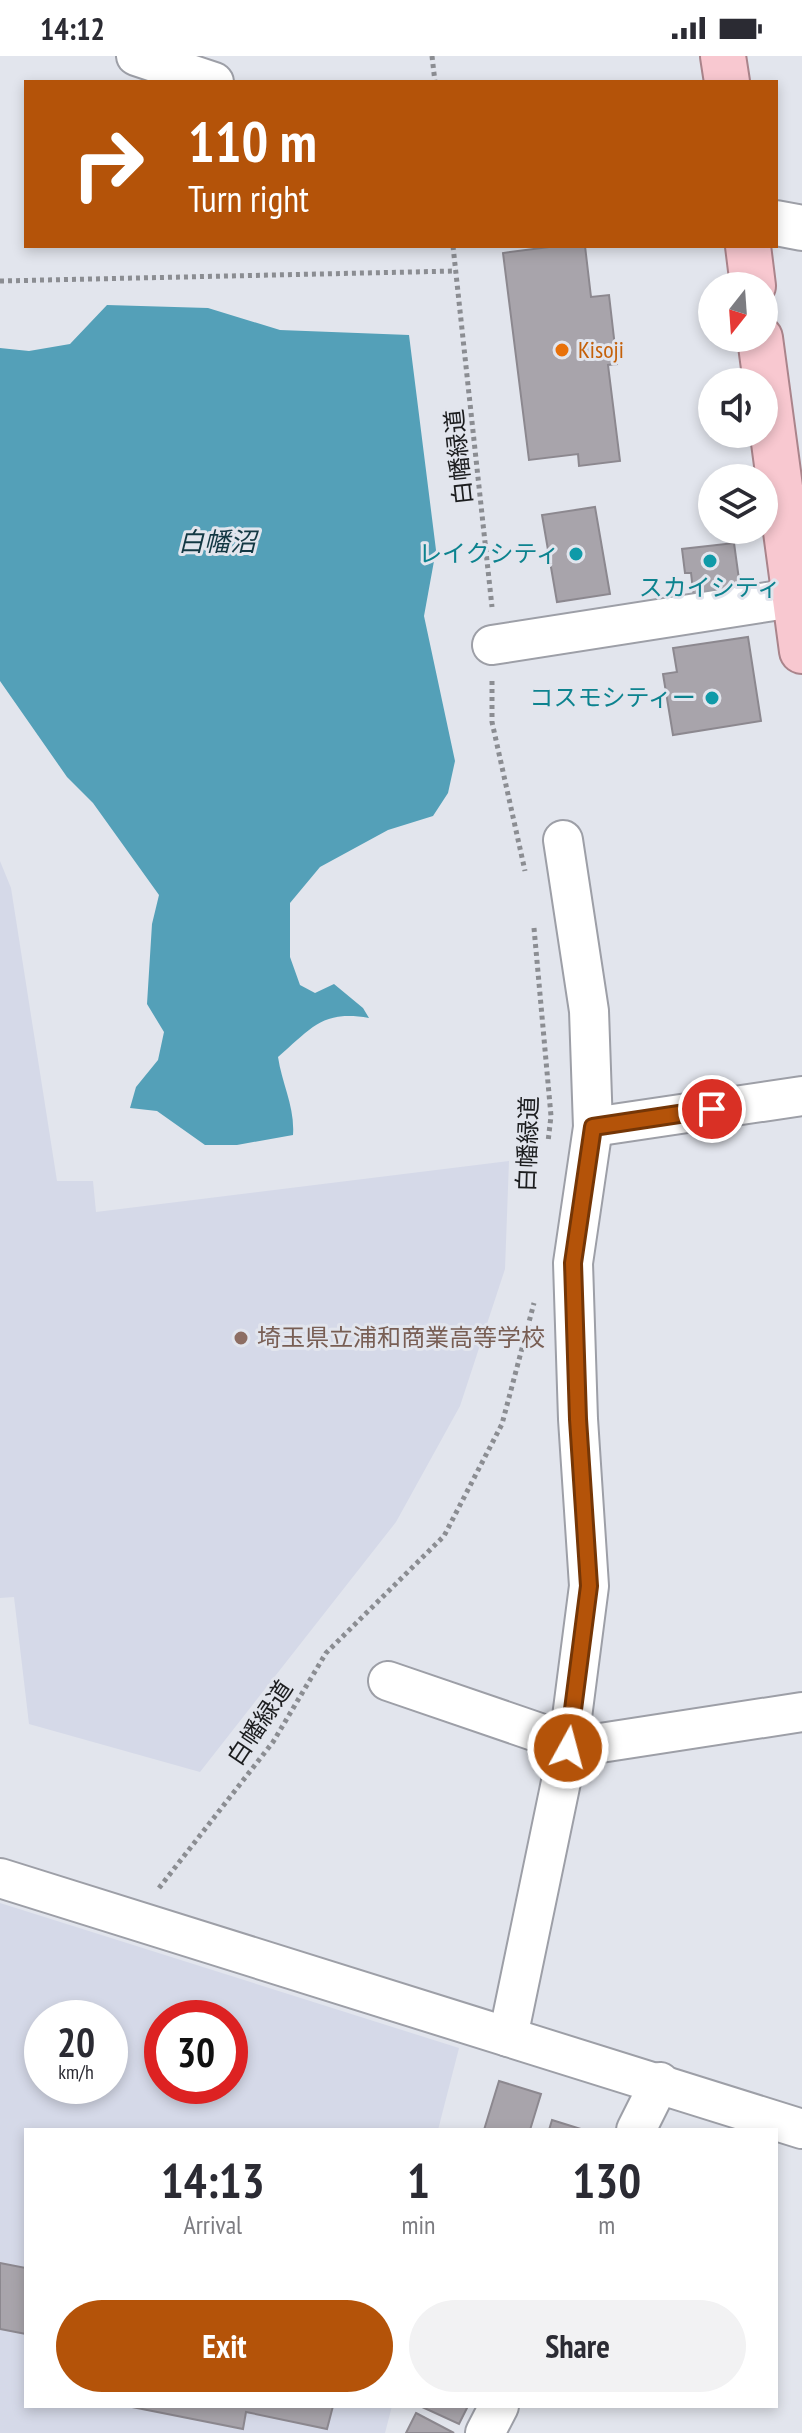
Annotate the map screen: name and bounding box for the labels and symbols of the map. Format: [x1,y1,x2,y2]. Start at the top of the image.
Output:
north arrow [698,272,778,352]
place label: Kisoji [578,334,624,365]
marker: Kisoji [553,341,571,359]
street label: 白幡緑道 [438,408,479,506]
water label: 白幡沼 [178,525,260,558]
place label: レイクシティ [418,538,560,569]
marker: レイクシティ [567,545,585,563]
marker: スカイシティ [701,552,719,570]
place label: スカイシティ [639,572,781,603]
place label: コスモシティー [529,682,696,713]
marker: コスモシティー [703,689,721,707]
pin [678,1075,746,1143]
street label: 白幡緑道 [510,1095,545,1192]
place label: 埼玉県立浦和商業高等学校 [257,1322,545,1353]
marker: 埼玉県立浦和商業高等学校 [232,1329,250,1347]
street label: 白幡緑道 [220,1674,299,1771]
position arrow [526,1706,610,1790]
speed limit sign: 30 [144,2000,248,2104]

